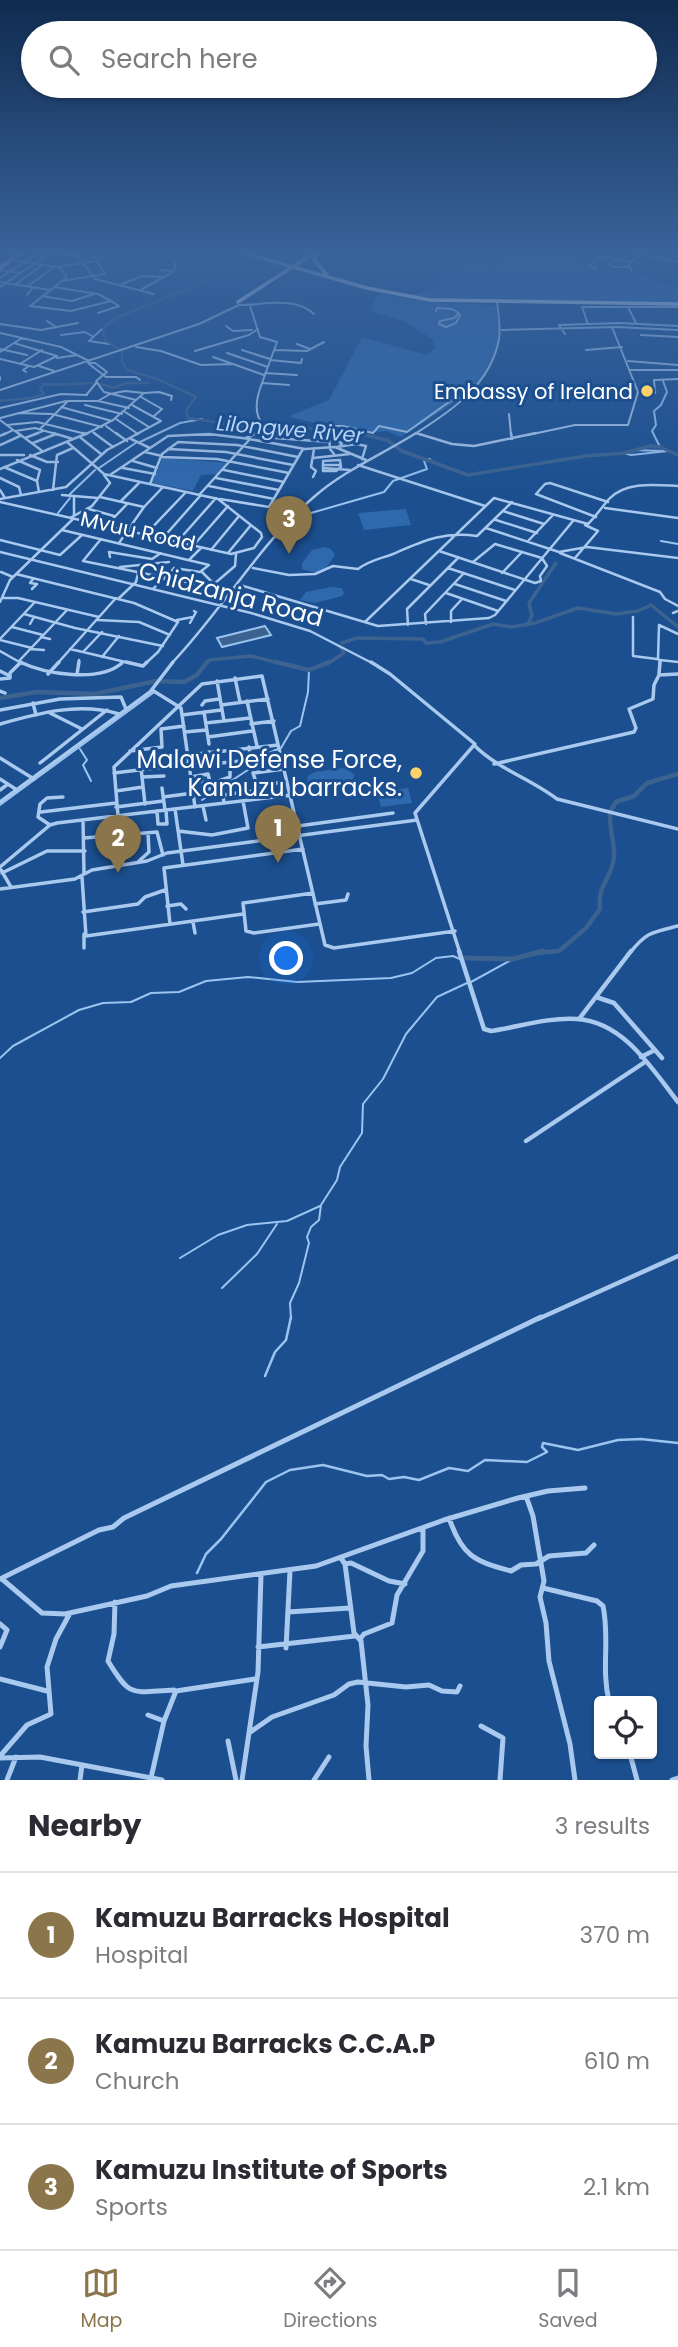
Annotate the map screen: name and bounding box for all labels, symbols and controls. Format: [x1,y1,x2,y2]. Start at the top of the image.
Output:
search box [21,21,657,98]
icon: search [45,41,83,79]
text: Search here [101,41,258,77]
place label: Embassy of Ireland [434,377,633,406]
marker: Embassy of Ireland [639,383,655,399]
water label: Lilongwe River [215,408,366,450]
pin: 3 [266,496,312,554]
street label: Mvuu Road [78,504,198,558]
street label: Chidzanja Road [135,554,327,634]
place label: Malawi Defense Force, Kamuzu barracks. [137,743,402,804]
marker: Malawi Defense Force, Kamuzu barracks. [408,765,424,781]
pin: 1 [255,805,301,863]
pin: 2 [95,815,141,873]
your location [269,941,303,975]
map controls [594,1696,657,1759]
button: locate [594,1696,657,1759]
text: Nearby [28,1804,142,1847]
text: 3 results [555,1810,650,1842]
text: Kamuzu Barracks Hospital [95,1900,450,1936]
text: 1 [47,1919,55,1951]
text: 370 m [580,1919,650,1951]
text: Hospital [95,1939,188,1971]
text: Kamuzu Barracks C.C.A.P [95,2026,435,2062]
text: 2 [44,2045,58,2077]
text: 610 m [584,2045,650,2077]
text: Church [95,2065,179,2097]
text: Kamuzu Institute of Sports [95,2152,448,2188]
text: 3 [44,2171,58,2203]
text: 2.1 km [583,2171,650,2203]
text: Sports [95,2191,168,2223]
tab: Map [80,2264,122,2335]
tab: Directions [283,2264,378,2335]
tab: Saved [538,2264,598,2335]

